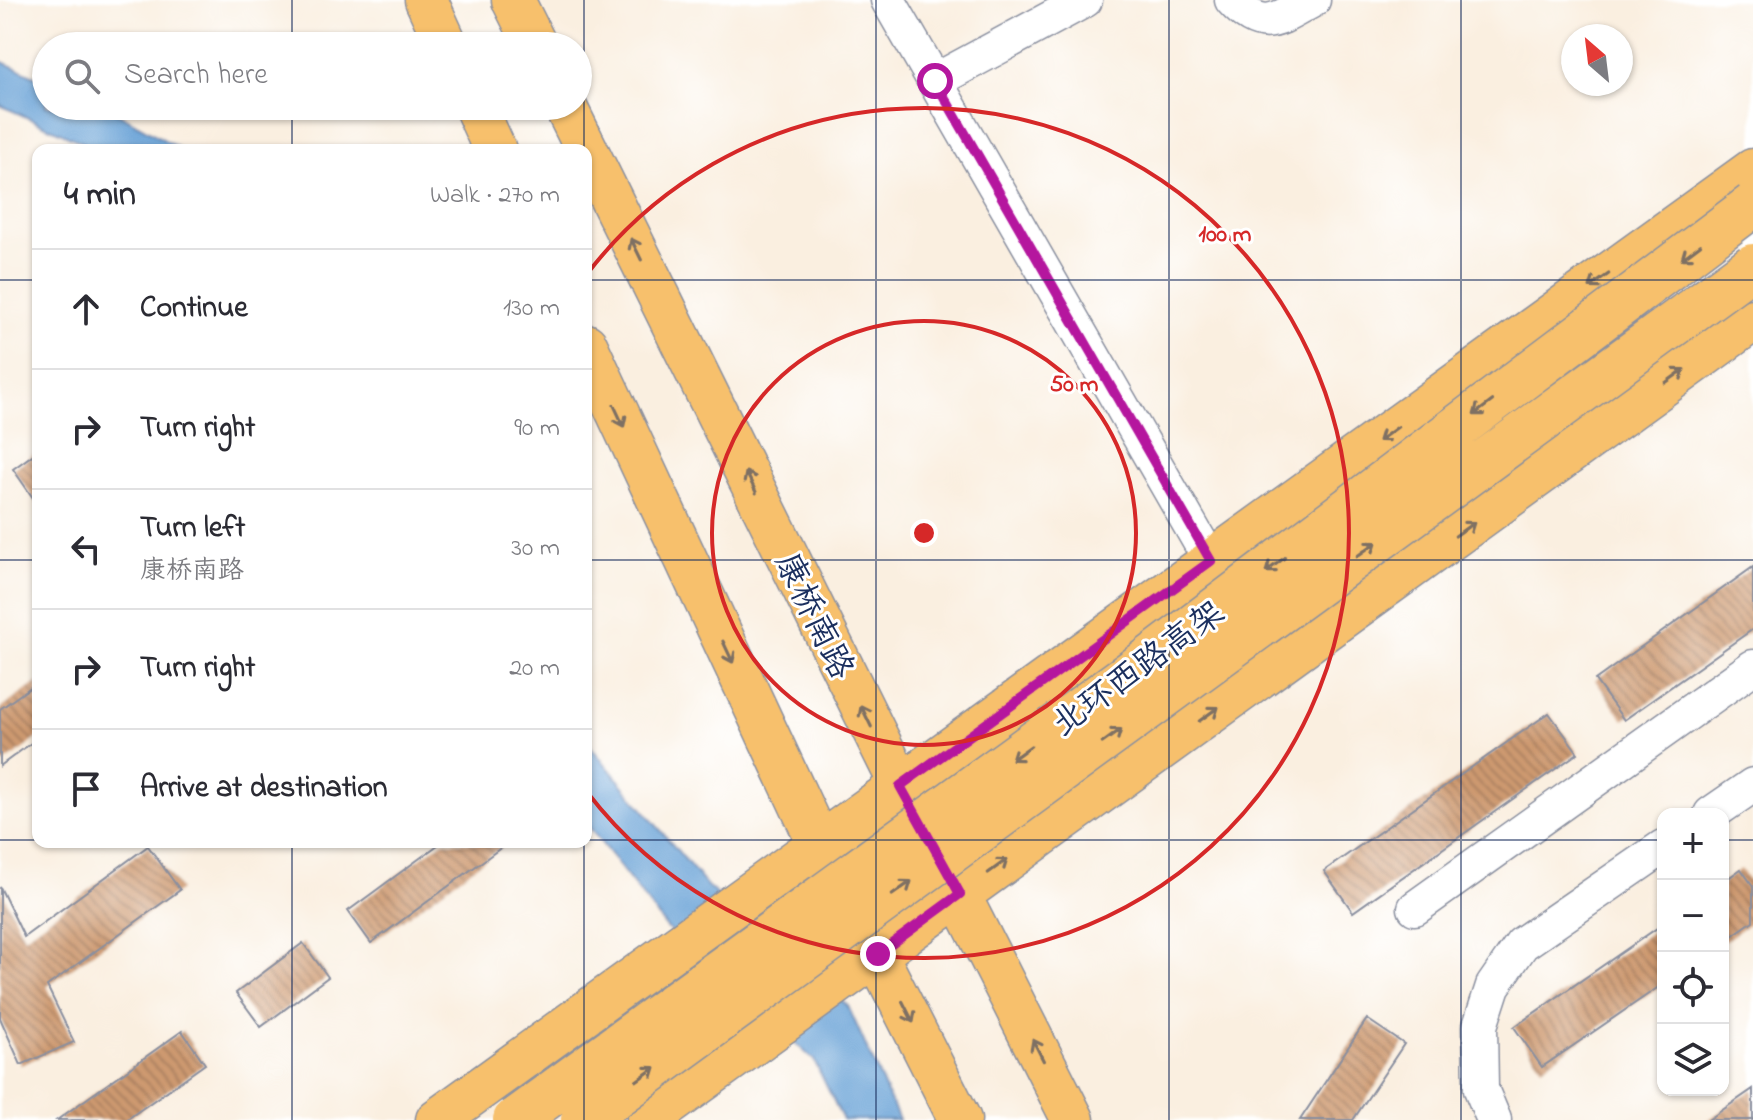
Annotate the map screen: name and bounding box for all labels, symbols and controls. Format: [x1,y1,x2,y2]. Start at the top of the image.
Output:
north arrow [1561,24,1633,96]
search box [32,32,592,120]
icon: search [60,54,104,98]
text: Search here [124,54,268,98]
route start [917,63,953,99]
text: 4 min [64,171,136,221]
text: Walk · 270 m [430,177,560,215]
text: 100 m [1199,218,1252,253]
one-way arrow [628,238,643,262]
one-way arrow [1680,244,1702,261]
one-way arrow [1589,273,1610,290]
icon: ahead [64,287,108,331]
text: Continue [140,287,248,331]
text: 130 m [503,290,560,328]
text: 50 m [1050,368,1099,403]
one-way arrow [1664,368,1686,384]
one-way arrow [1473,400,1494,417]
one-way arrow [612,404,627,428]
icon: right [64,407,108,451]
text: Turn right [140,407,255,451]
text: 90 m [514,410,560,448]
one-way arrow [1378,425,1399,442]
one-way arrow [743,471,758,495]
text: Turn left [140,507,245,551]
centre of rings [910,519,938,547]
one-way arrow [1454,521,1475,538]
icon: left [64,527,108,571]
text: 30 m [511,530,560,568]
one-way arrow [1356,541,1377,558]
street label: 康桥南路 [760,545,865,689]
text: 康桥南路 [140,553,244,591]
one-way arrow [1265,556,1286,573]
street label: 北环西路高架 [1042,590,1237,750]
one-way arrow [721,640,736,664]
icon: right [64,647,108,691]
text: Turn right [140,647,255,691]
text: 20 m [509,650,560,688]
one-way arrow [857,704,873,728]
one-way arrow [1198,706,1220,723]
one-way arrow [1101,727,1122,744]
one-way arrow [1011,744,1032,761]
icon: arrive [64,767,108,811]
text: Arrive at destination [140,767,388,811]
map controls [1657,808,1729,1096]
button: + [1657,808,1729,880]
one-way arrow [987,858,1008,875]
one-way arrow [890,880,912,897]
button: − [1657,880,1729,952]
route end [860,936,896,972]
button: locate [1657,952,1729,1024]
one-way arrow [900,1000,916,1024]
button: layers [1657,1024,1729,1096]
one-way arrow [1030,1039,1046,1063]
one-way arrow [635,1066,656,1083]

